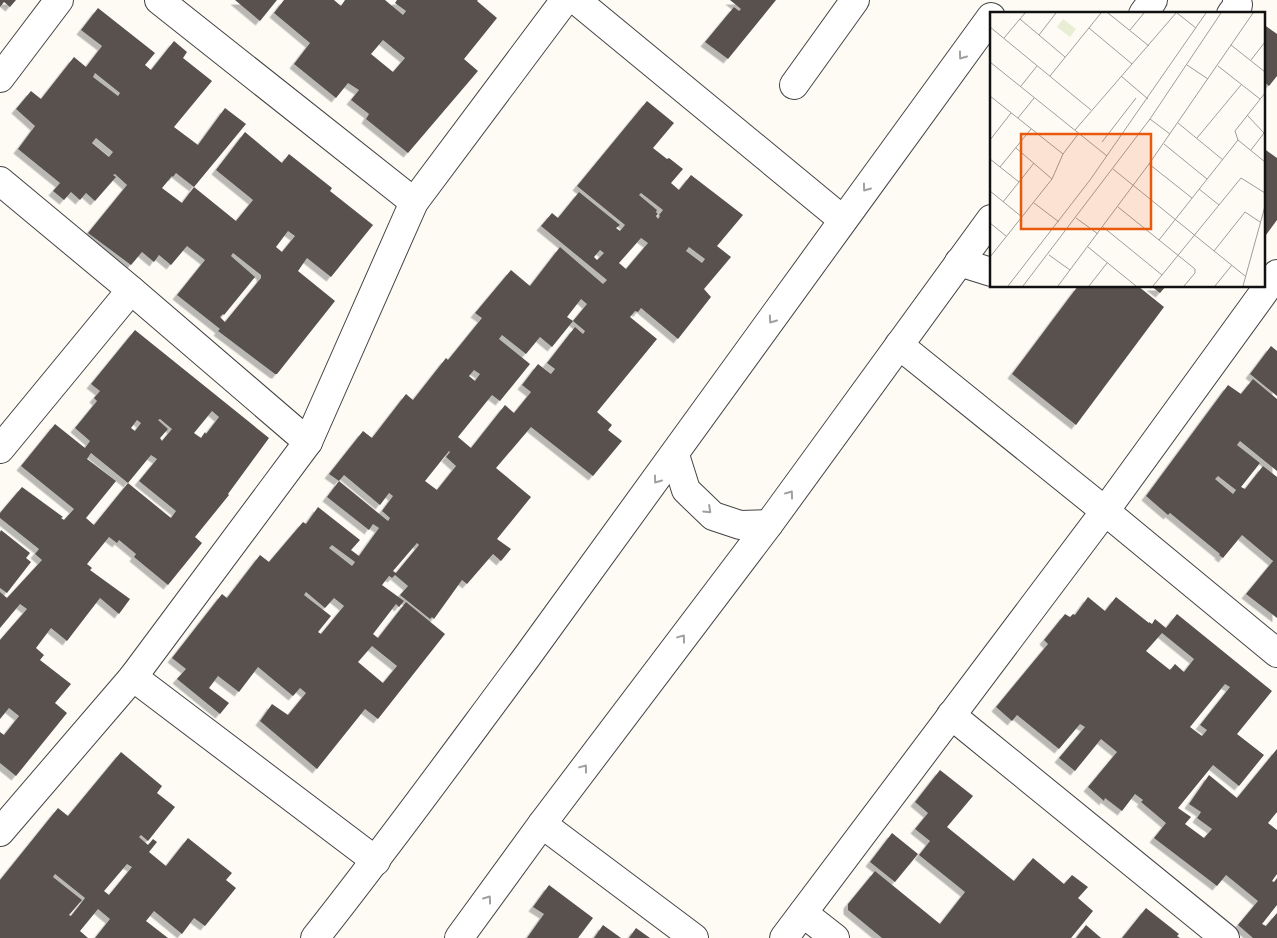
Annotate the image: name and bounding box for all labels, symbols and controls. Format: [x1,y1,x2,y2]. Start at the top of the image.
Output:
inset map [990,12,1264,288]
one-way arrow [959,50,968,60]
one-way arrow [863,182,872,192]
one-way arrow [769,314,778,324]
one-way arrow [654,474,662,483]
one-way arrow [784,490,793,500]
one-way arrow [702,505,711,514]
one-way arrow [676,634,685,644]
one-way arrow [578,764,587,774]
one-way arrow [481,895,491,904]

